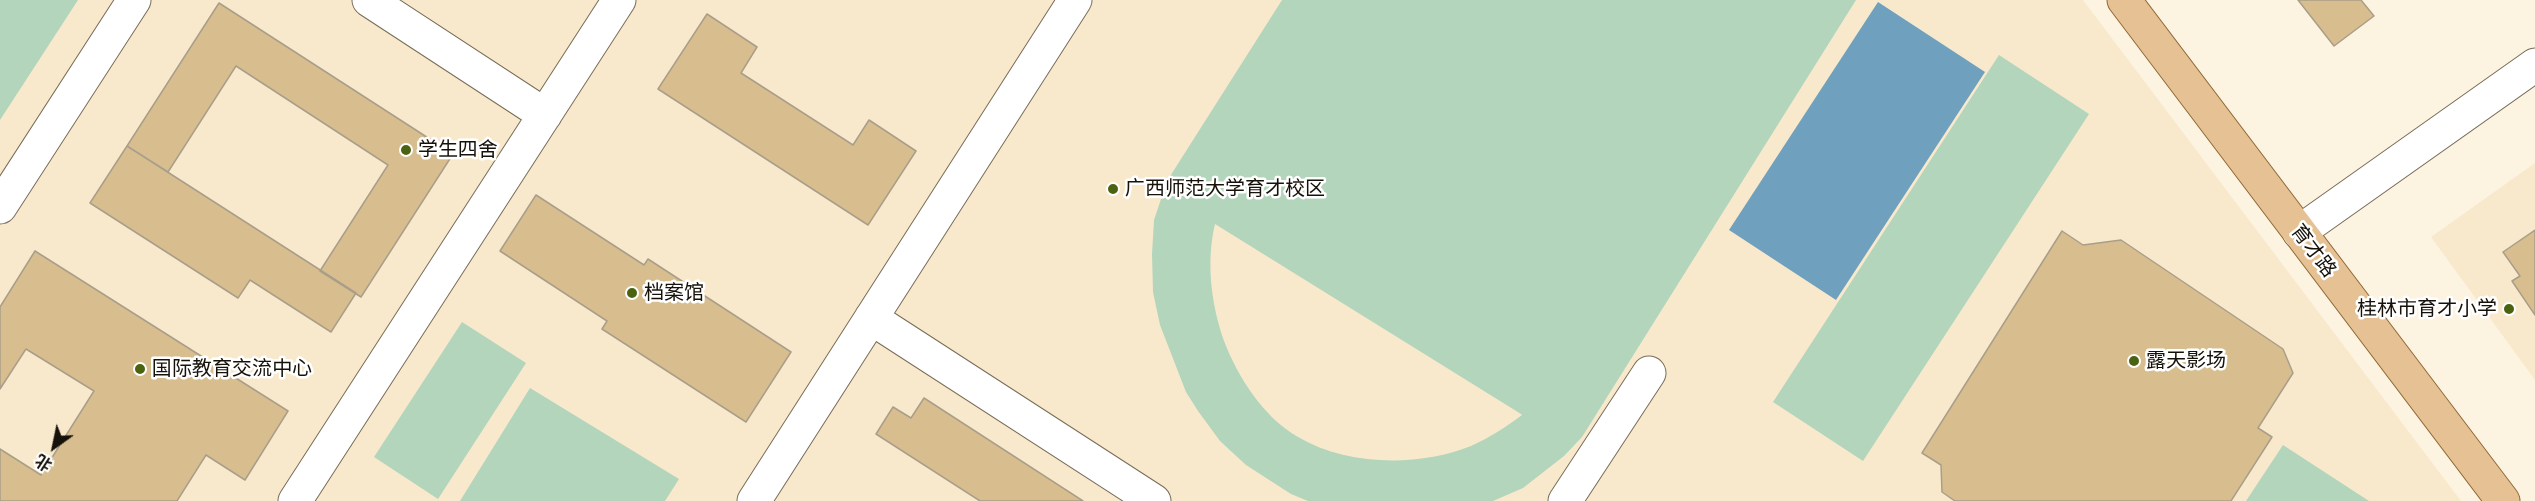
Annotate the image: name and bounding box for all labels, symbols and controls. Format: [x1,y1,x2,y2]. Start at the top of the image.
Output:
place label: 学生四舍 [418,138,498,162]
marker: 学生四舍 [399,143,413,157]
place label: 广西师范大学育才校区 [1125,177,1325,201]
marker: 广西师范大学育才校区 [1106,182,1120,196]
street label: 育才路 [2285,220,2341,282]
place label: 档案馆 [644,281,704,305]
marker: 档案馆 [625,286,639,300]
place label: 桂林市育才小学 [2357,297,2497,321]
marker: 桂林市育才小学 [2502,302,2516,316]
place label: 露天影场 [2146,349,2226,373]
marker: 露天影场 [2127,354,2141,368]
place label: 国际教育交流中心 [152,357,312,381]
marker: 国际教育交流中心 [133,362,147,376]
north arrow [24,417,84,477]
text: 北 [32,450,56,475]

